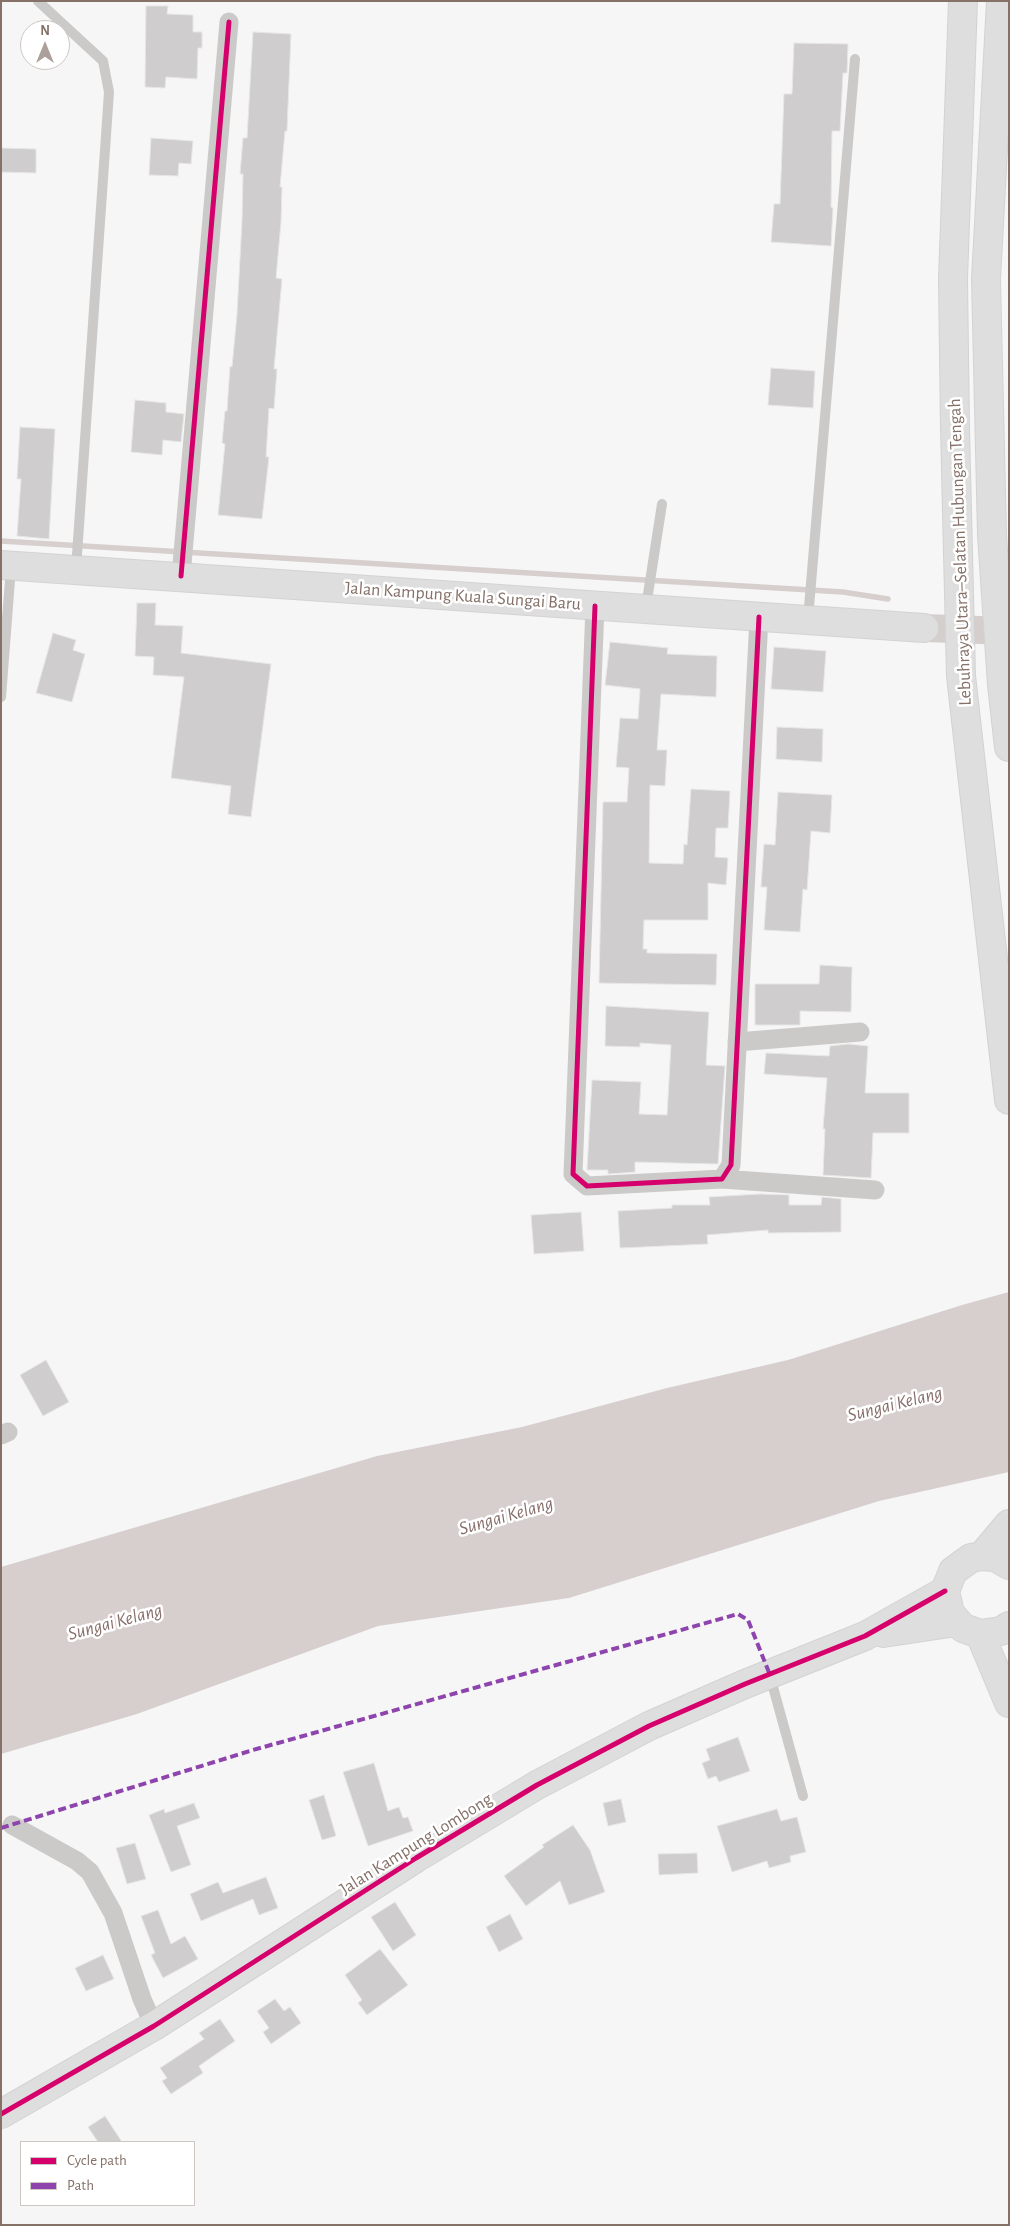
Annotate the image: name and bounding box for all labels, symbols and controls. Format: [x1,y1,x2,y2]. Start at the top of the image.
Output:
north arrow [20,20,70,70]
text: N [40,24,50,38]
street label: Lebuhraya Utara–Selatan Hubungan Tengah [944,398,976,706]
street label: Jalan Kampung Kuala Sungai Baru [344,577,582,615]
water label: Sungai Kelang [845,1381,945,1427]
water label: Sungai Kelang [456,1492,556,1540]
water label: Sungai Kelang [65,1598,165,1646]
street label: Jalan Kampung Lombong [336,1788,496,1900]
legend [20,2141,195,2206]
text: Cycle path [67,2153,127,2168]
text: Path [67,2178,94,2193]

